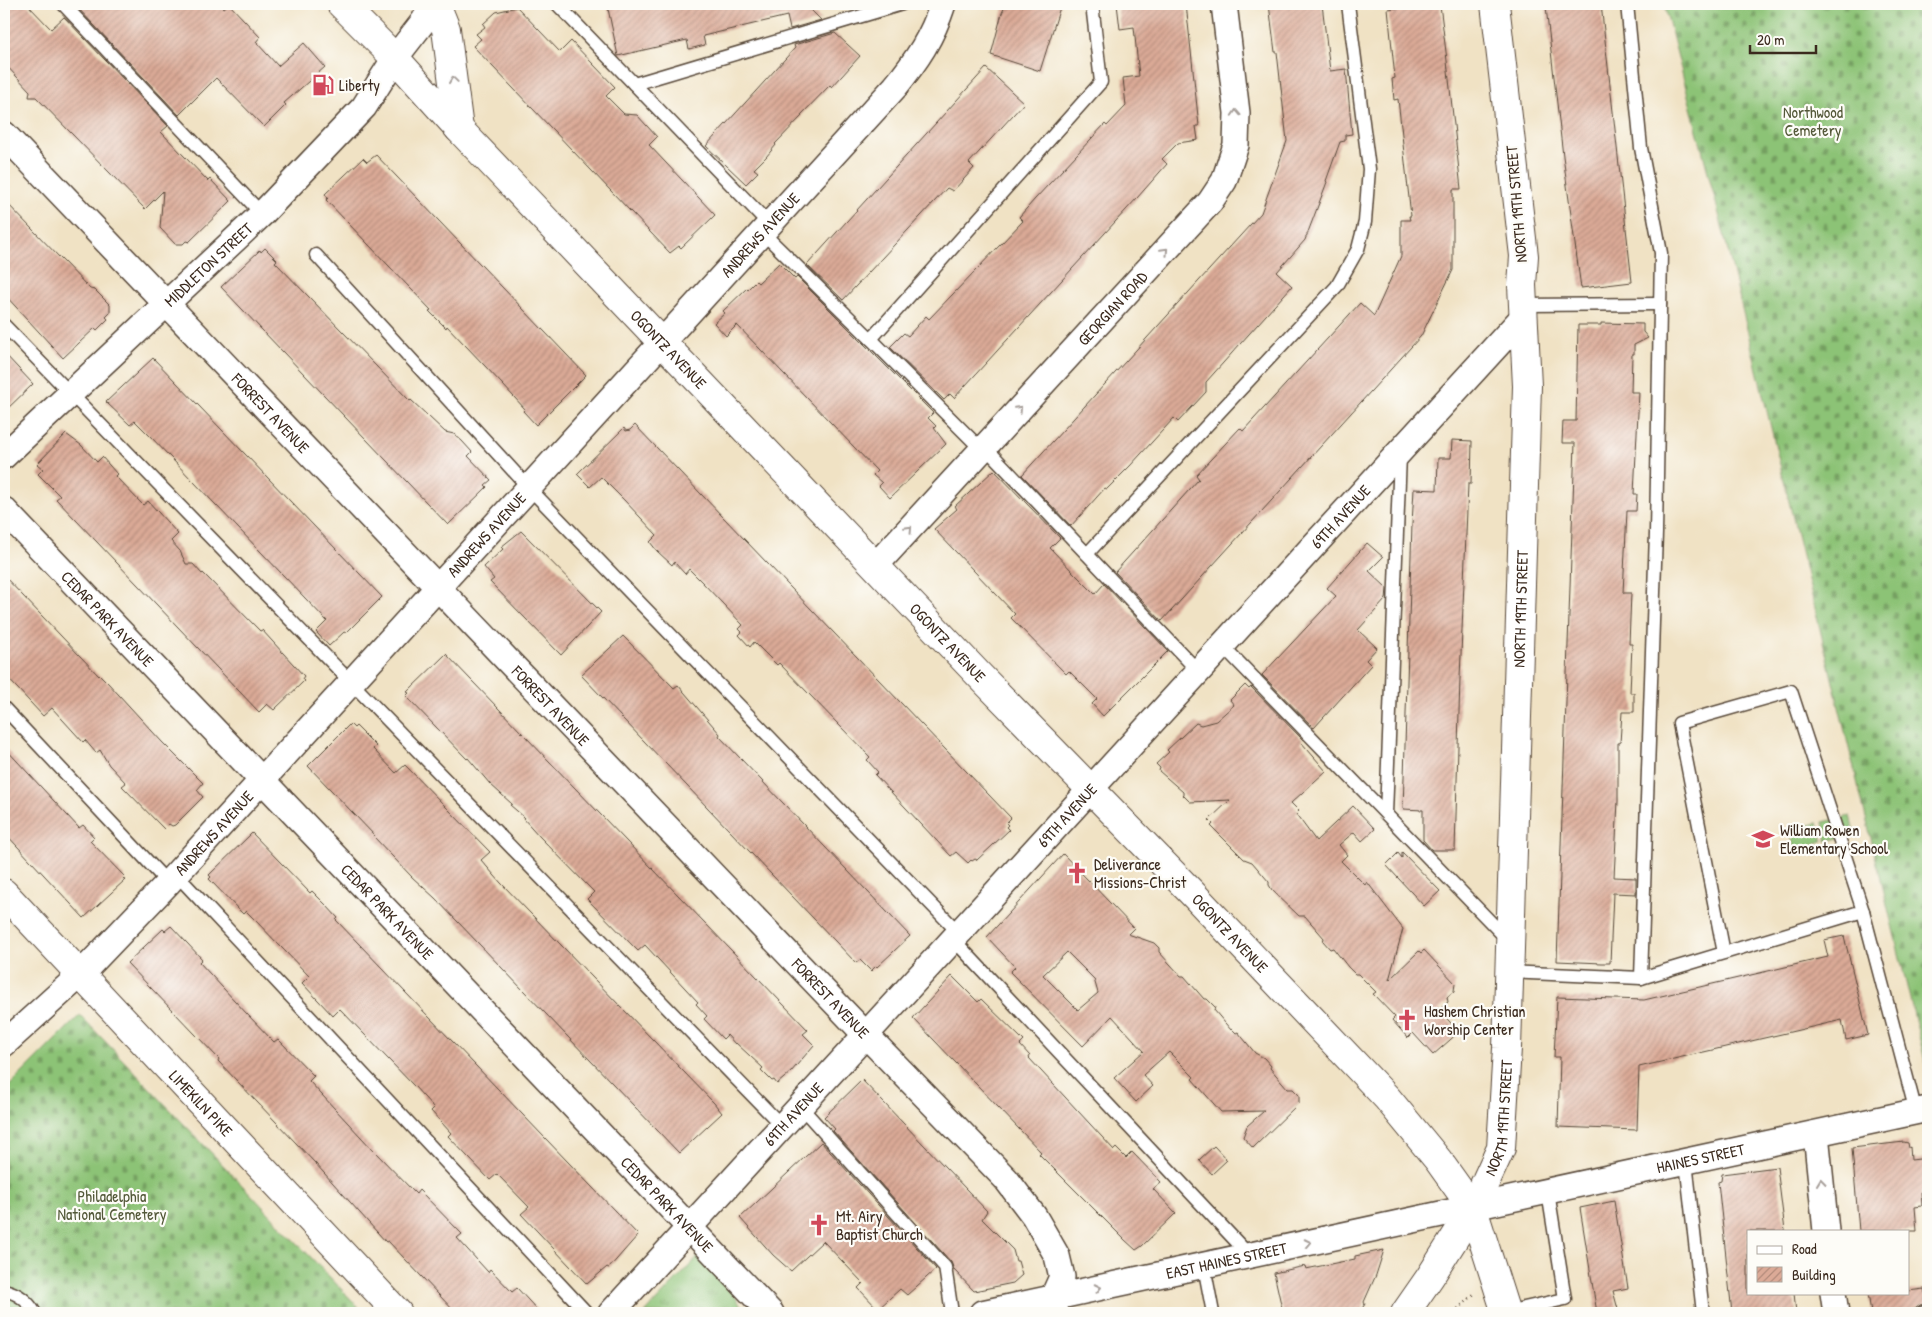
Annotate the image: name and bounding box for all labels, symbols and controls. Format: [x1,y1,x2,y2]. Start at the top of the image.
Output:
scale bar [1750,22,1816,54]
text: 20 m [1757,29,1784,50]
fuel station icon: Liberty [310,72,336,98]
place label: Liberty [339,74,380,96]
one-way arrow [448,76,459,84]
park label: Northwood Cemetery [1783,101,1843,141]
one-way arrow [1231,109,1242,117]
street label: NORTH 19TH STREET [1500,144,1532,263]
street label: ANDREWS AVENUE [716,188,804,282]
street label: MIDDLETON STREET [159,217,258,311]
one-way arrow [1159,248,1168,257]
street label: GEORGIAN ROAD [1072,266,1152,350]
street label: OGONTZ AVENUE [626,305,712,394]
street label: FORREST AVENUE [226,367,315,458]
one-way arrow [1013,406,1022,415]
street label: 69TH AVENUE [1305,480,1375,553]
street label: ANDREWS AVENUE [442,487,531,582]
one-way arrow [903,526,912,535]
street label: NORTH 19TH STREET [1507,549,1533,668]
street label: CEDAR PARK AVENUE [56,566,159,671]
street label: OGONTZ AVENUE [905,598,991,687]
street label: FORREST AVENUE [506,660,594,751]
street label: 69TH AVENUE [1032,779,1102,852]
street label: ANDREWS AVENUE [170,786,258,880]
place label: William Rowen Elementary School [1780,819,1889,859]
school or university icon: William Rowen Elementary School [1750,826,1776,852]
place label: Deliverance Missions-Christ [1094,853,1187,893]
street label: CEDAR PARK AVENUE [336,858,439,964]
church icon: Deliverance Missions-Christ [1064,860,1090,886]
street label: OGONTZ AVENUE [1187,889,1273,977]
street label: FORREST AVENUE [786,953,874,1043]
place label: Hashem Christian Worship Center [1424,1000,1526,1040]
church icon: Hashem Christian Worship Center [1394,1007,1420,1033]
street label: NORTH 19TH STREET [1479,1059,1517,1179]
street label: LIMEKILN PIKE [164,1065,238,1141]
street label: 69TH AVENUE [758,1077,828,1151]
street label: HAINES STREET [1654,1138,1747,1178]
street label: CEDAR PARK AVENUE [616,1151,718,1257]
one-way arrow [1816,1178,1827,1186]
park label: Philadelphia National Cemetery [58,1185,167,1225]
place label: Mt. Airy Baptist Church [836,1205,923,1245]
church icon: Mt. Airy Baptist Church [806,1212,832,1238]
legend [1747,1230,1910,1294]
street label: EAST HAINES STREET [1164,1236,1289,1284]
text: Road [1792,1238,1817,1259]
one-way arrow [1304,1239,1312,1249]
text: Building [1792,1264,1836,1285]
one-way arrow [1093,1283,1102,1294]

